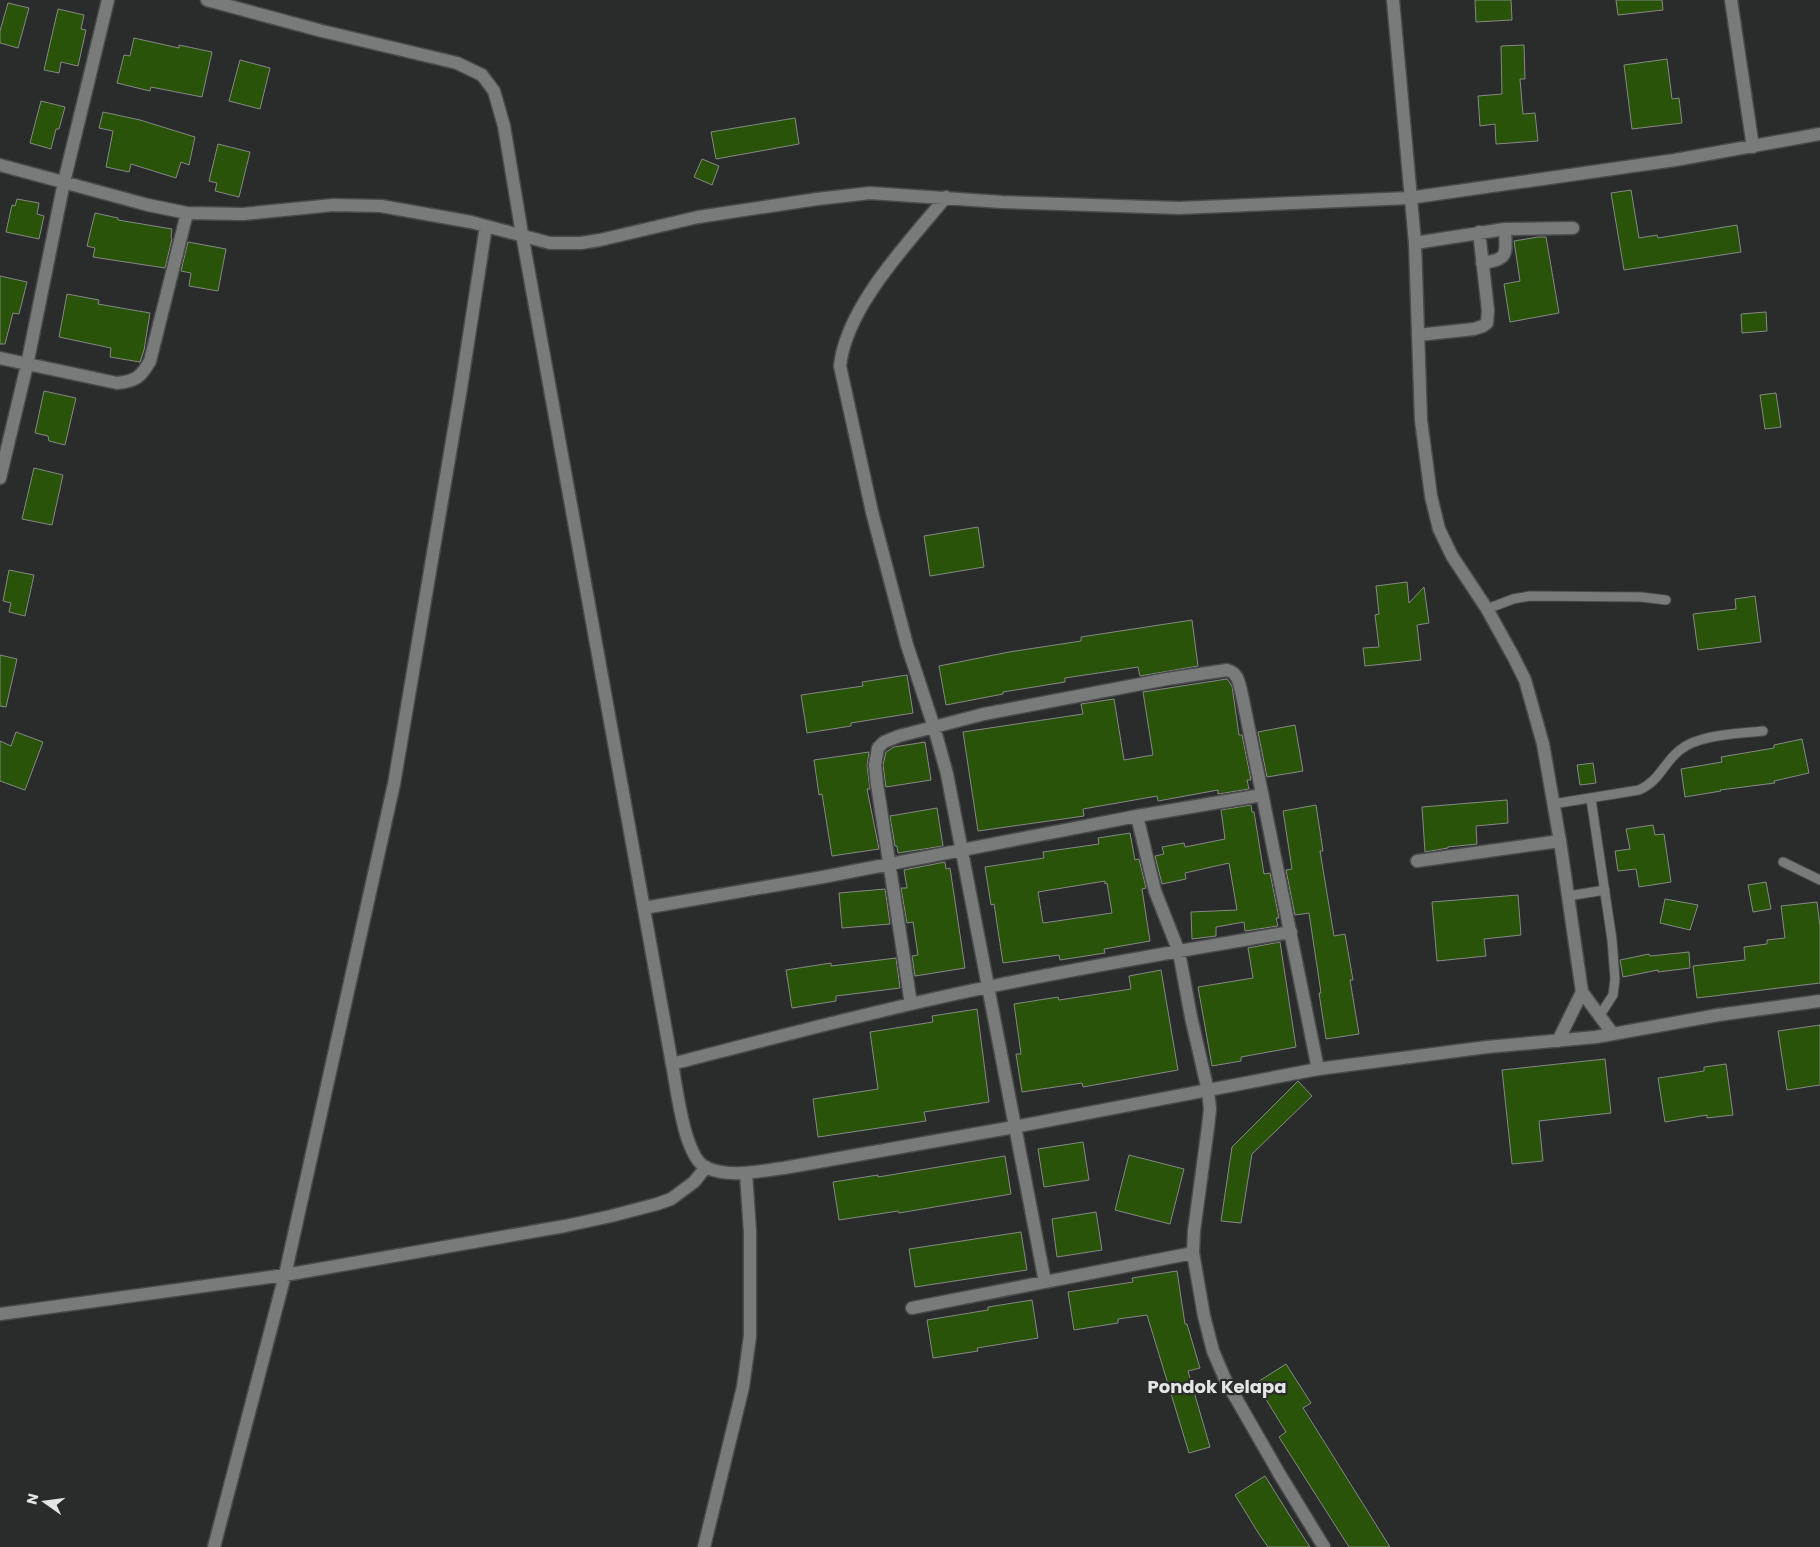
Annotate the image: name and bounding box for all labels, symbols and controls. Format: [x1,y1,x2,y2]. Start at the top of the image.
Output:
district label: Pondok Kelapa [1147,1374,1287,1399]
north arrow [20,1477,70,1527]
text: N [21,1491,43,1506]

